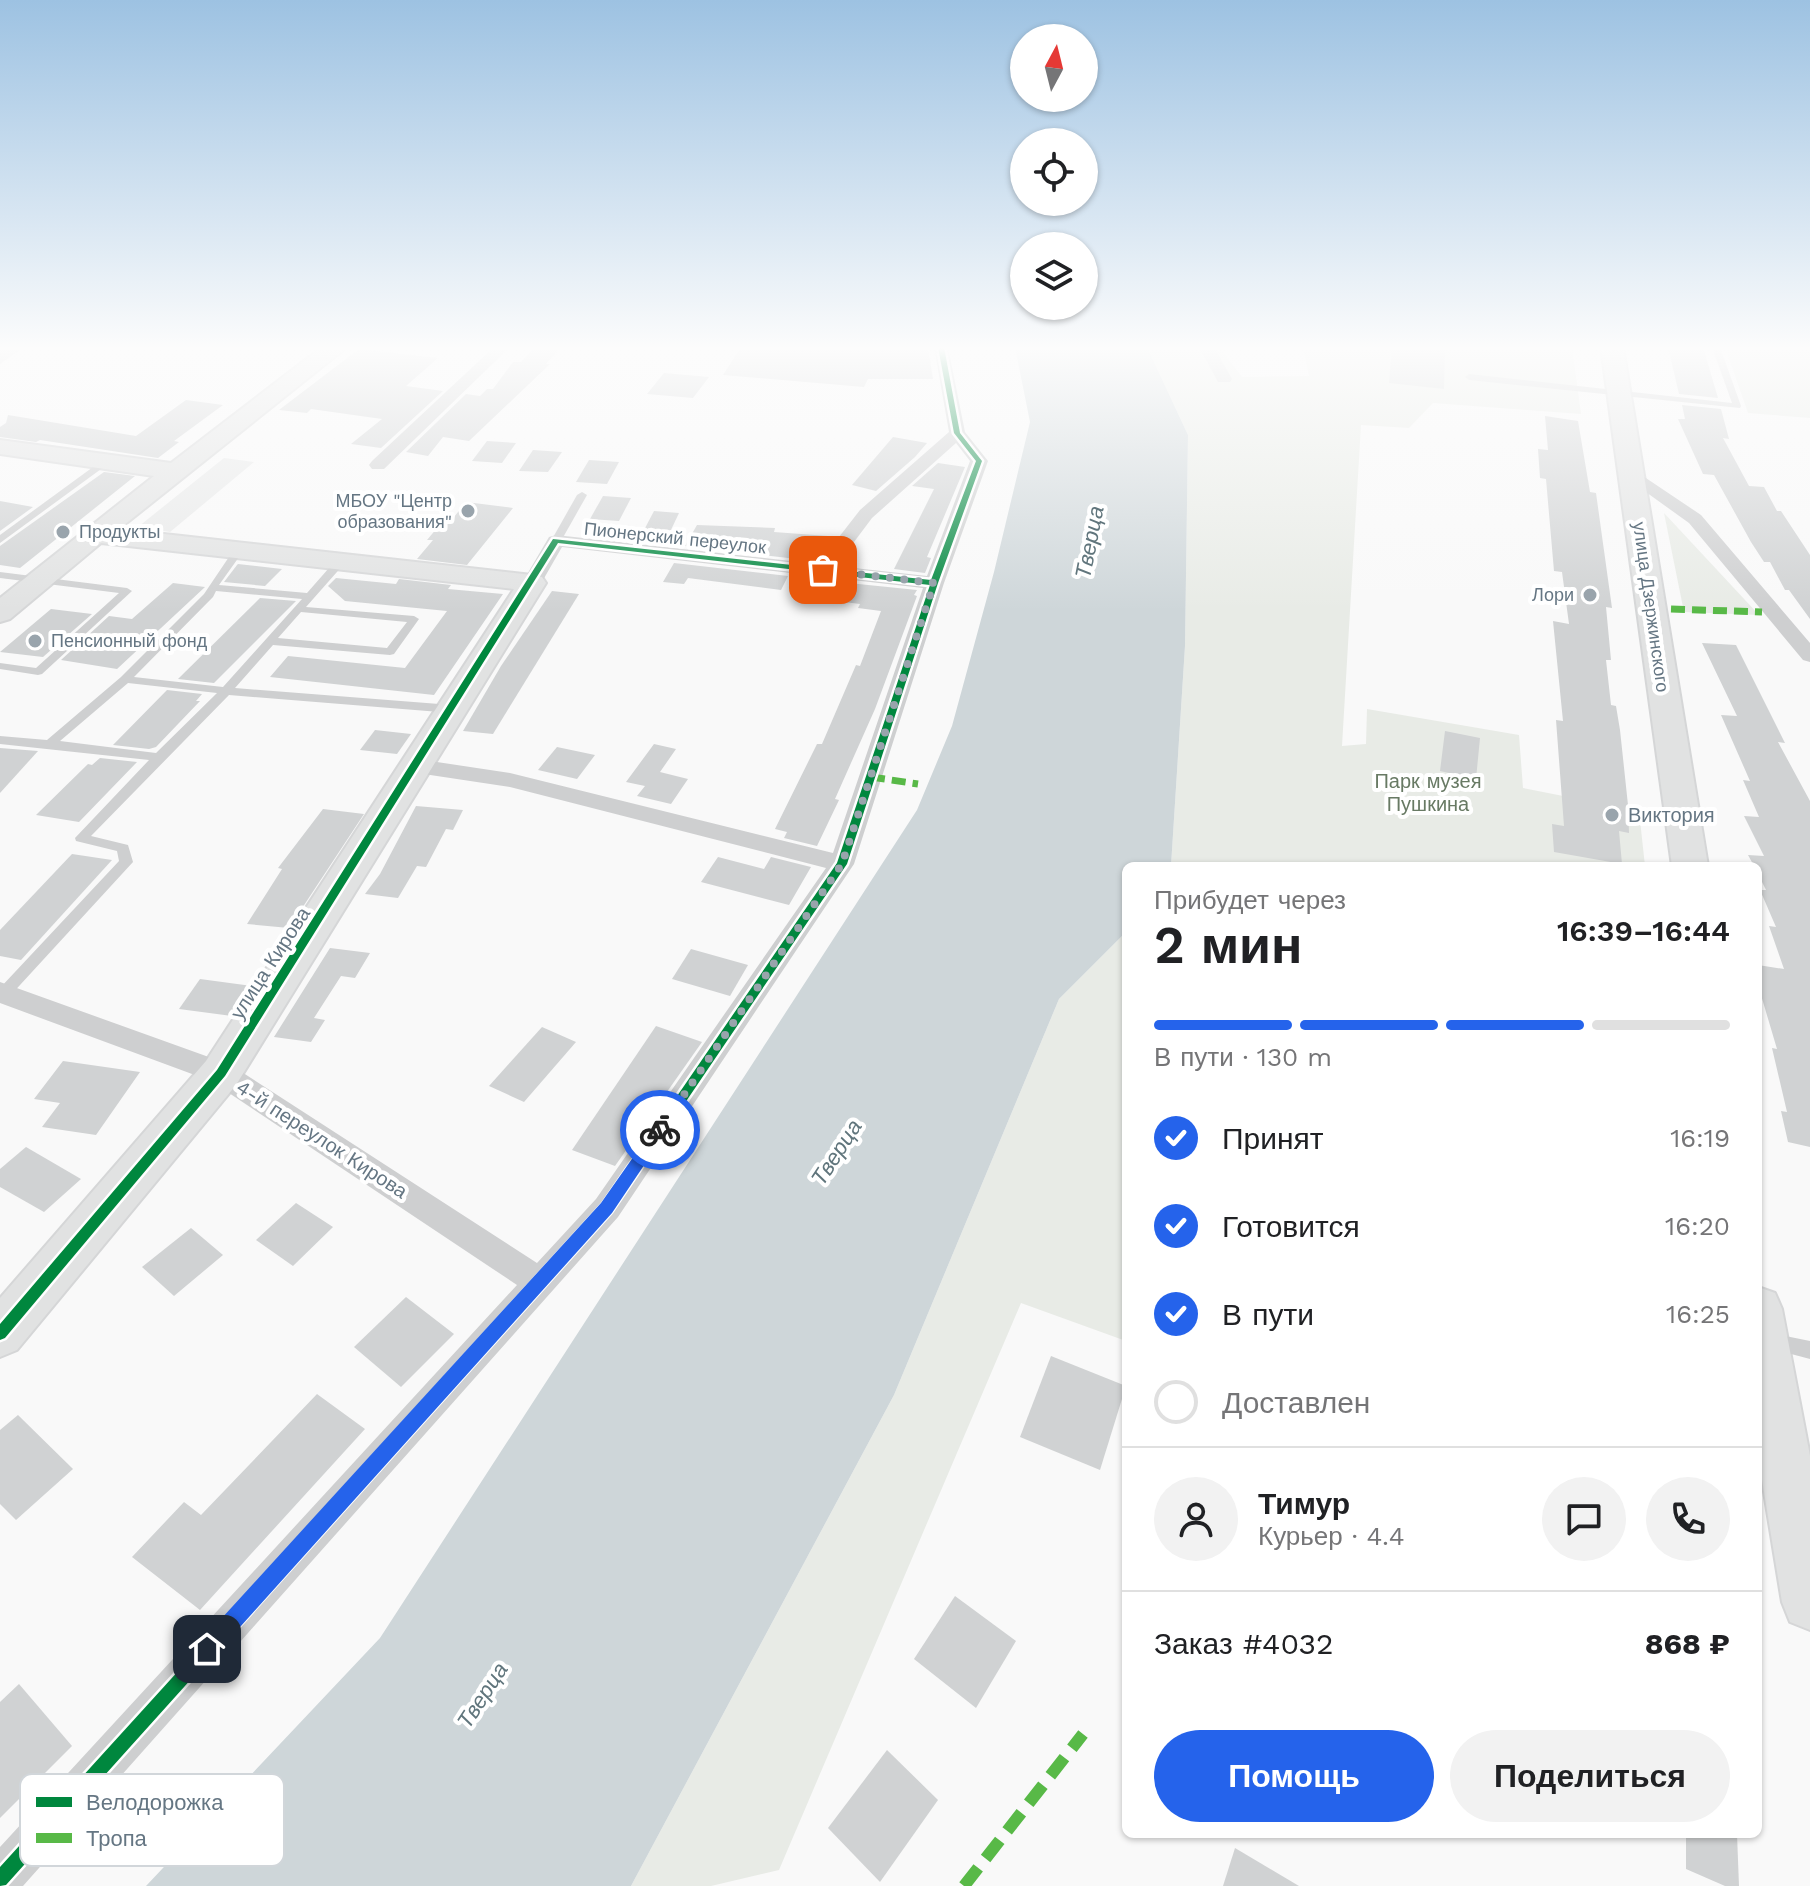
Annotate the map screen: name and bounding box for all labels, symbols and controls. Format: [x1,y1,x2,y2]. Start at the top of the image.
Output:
north arrow [1010,24,1098,112]
map controls [1010,24,1098,320]
button: locate [1010,128,1098,216]
button: layers [1010,232,1098,320]
place label: МБОУ "Центр образования" [335,490,452,532]
marker: МБОУ "Центр образования" [459,502,477,520]
water label: Тверца [1070,504,1109,580]
street label: Пионерский переулок [583,518,767,558]
street label: улица Дзержинского [1629,520,1674,693]
place label: Продукты [79,521,160,542]
marker: Продукты [54,523,72,541]
pin [789,536,857,604]
icon: bag [801,548,845,592]
place label: Лори [1532,584,1574,605]
marker: Лори [1581,586,1599,604]
place label: Пенсионный фонд [51,630,208,651]
marker: Пенсионный фонд [26,632,44,650]
park label: Парк музея Пушкина [1374,769,1482,816]
place label: Виктория [1628,803,1715,827]
marker: Виктория [1603,806,1621,824]
text: Прибудет через [1154,885,1346,915]
street label: улица Кирова [225,902,316,1023]
text: 16:39–16:44 [1557,913,1730,948]
text: 2 мин [1154,915,1303,976]
text: В пути · 130 m [1154,1042,1332,1072]
street label: 4-й переулок Кирова [232,1075,413,1204]
courier [620,1090,700,1170]
icon: bike [638,1108,682,1152]
water label: Тверца [806,1115,867,1190]
icon: check [1154,1116,1198,1160]
text: Принят [1222,1121,1324,1156]
text: 16:19 [1670,1123,1730,1153]
icon: check [1154,1204,1198,1248]
text: Готовится [1222,1209,1360,1244]
text: 16:20 [1665,1211,1730,1241]
icon: check [1154,1292,1198,1336]
text: В пути [1222,1297,1314,1332]
text: 16:25 [1666,1299,1730,1329]
text: Доставлен [1222,1385,1370,1420]
button: person [1154,1477,1238,1561]
button: chat [1542,1477,1626,1561]
button: phone [1646,1477,1730,1561]
text: Тимур [1258,1486,1350,1521]
text: Курьер · 4.4 [1258,1521,1405,1551]
pin [173,1615,241,1683]
text: Заказ #4032 [1154,1626,1333,1661]
text: 868 ₽ [1645,1626,1730,1661]
icon: home [185,1627,229,1671]
water label: Тверца [452,1658,513,1733]
button: Помощь [1154,1730,1434,1822]
button: Поделиться [1450,1730,1730,1822]
legend [20,1774,284,1866]
text: Велодорожка [86,1790,224,1815]
text: Тропа [86,1826,148,1851]

